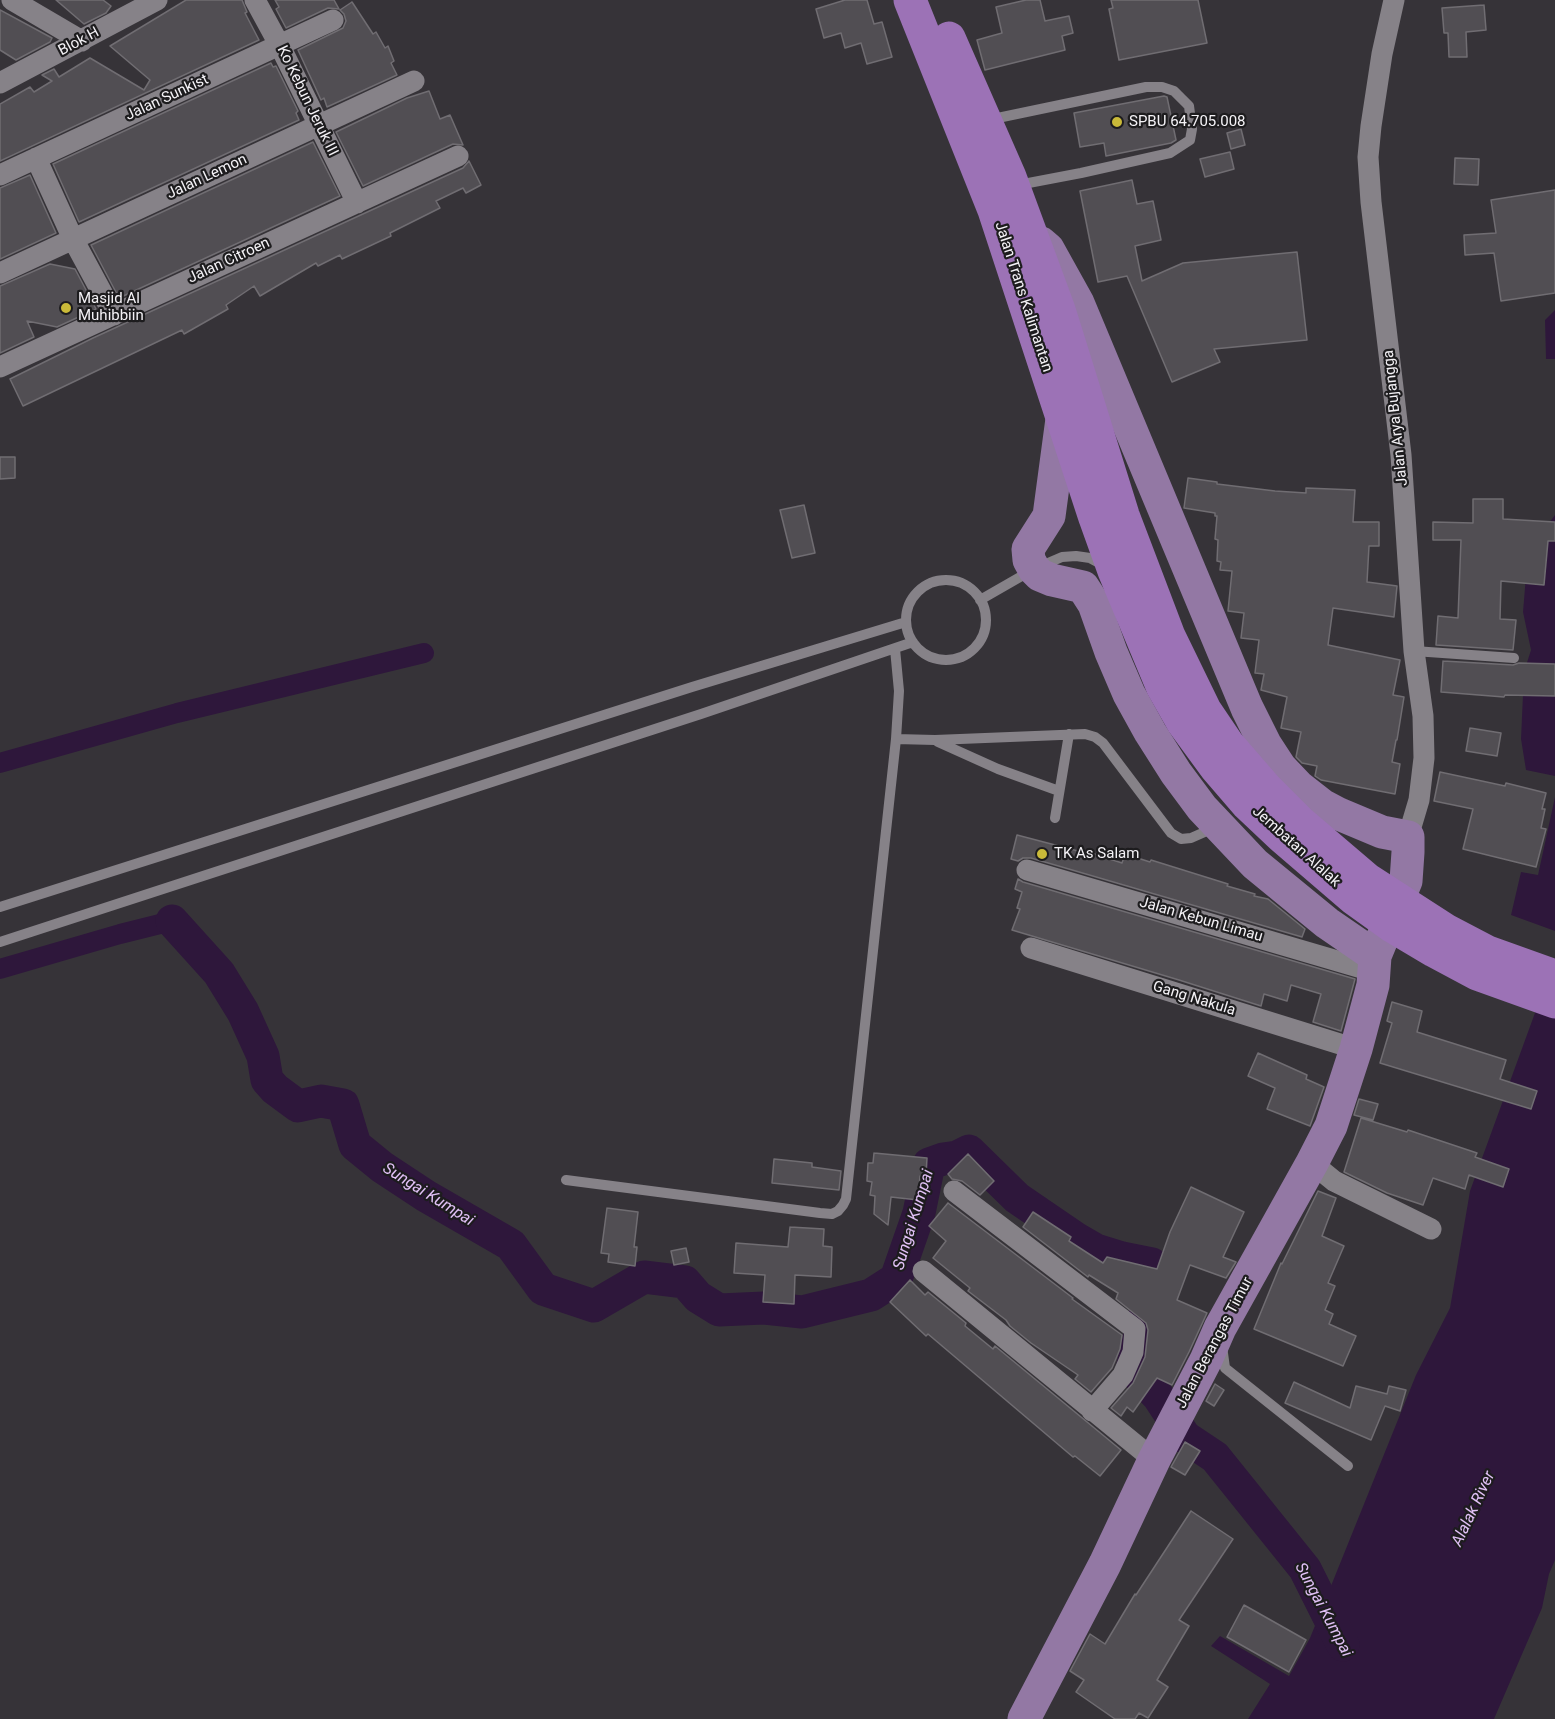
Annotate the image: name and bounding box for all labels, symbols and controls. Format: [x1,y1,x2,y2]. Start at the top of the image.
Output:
street label: Blok H [56,24,102,60]
street label: Ko Kebun Jeruk III [272,43,342,159]
street label: Jalan Sunkist [123,71,211,125]
place label: SPBU 64.705.008 [1129,113,1246,131]
marker: SPBU 64.705.008 [1110,115,1124,129]
street label: Jalan Lemon [164,151,250,203]
street label: Jalan Trans Kalimantan [990,219,1056,375]
street label: Jalan Citroen [185,234,273,288]
place label: Masjid Al Muhibbiin [78,290,144,325]
marker: Masjid Al Muhibbiin [59,301,73,315]
street label: Jalan Arya Bujangga [1380,349,1412,487]
street label: Jembatan Alalak [1248,803,1344,891]
place label: TK As Salam [1054,845,1139,863]
marker: TK As Salam [1035,847,1049,861]
street label: Jalan Kebun Limau [1137,894,1265,946]
street label: Gang Nakula [1151,978,1237,1020]
water label: Sungai Kumpai [379,1159,477,1231]
water label: Sungai Kumpai [890,1168,938,1272]
street label: Jalan Berangas Timur [1173,1274,1257,1412]
water label: Alalak River [1448,1468,1500,1550]
water label: Sungai Kumpai [1290,1560,1356,1660]

